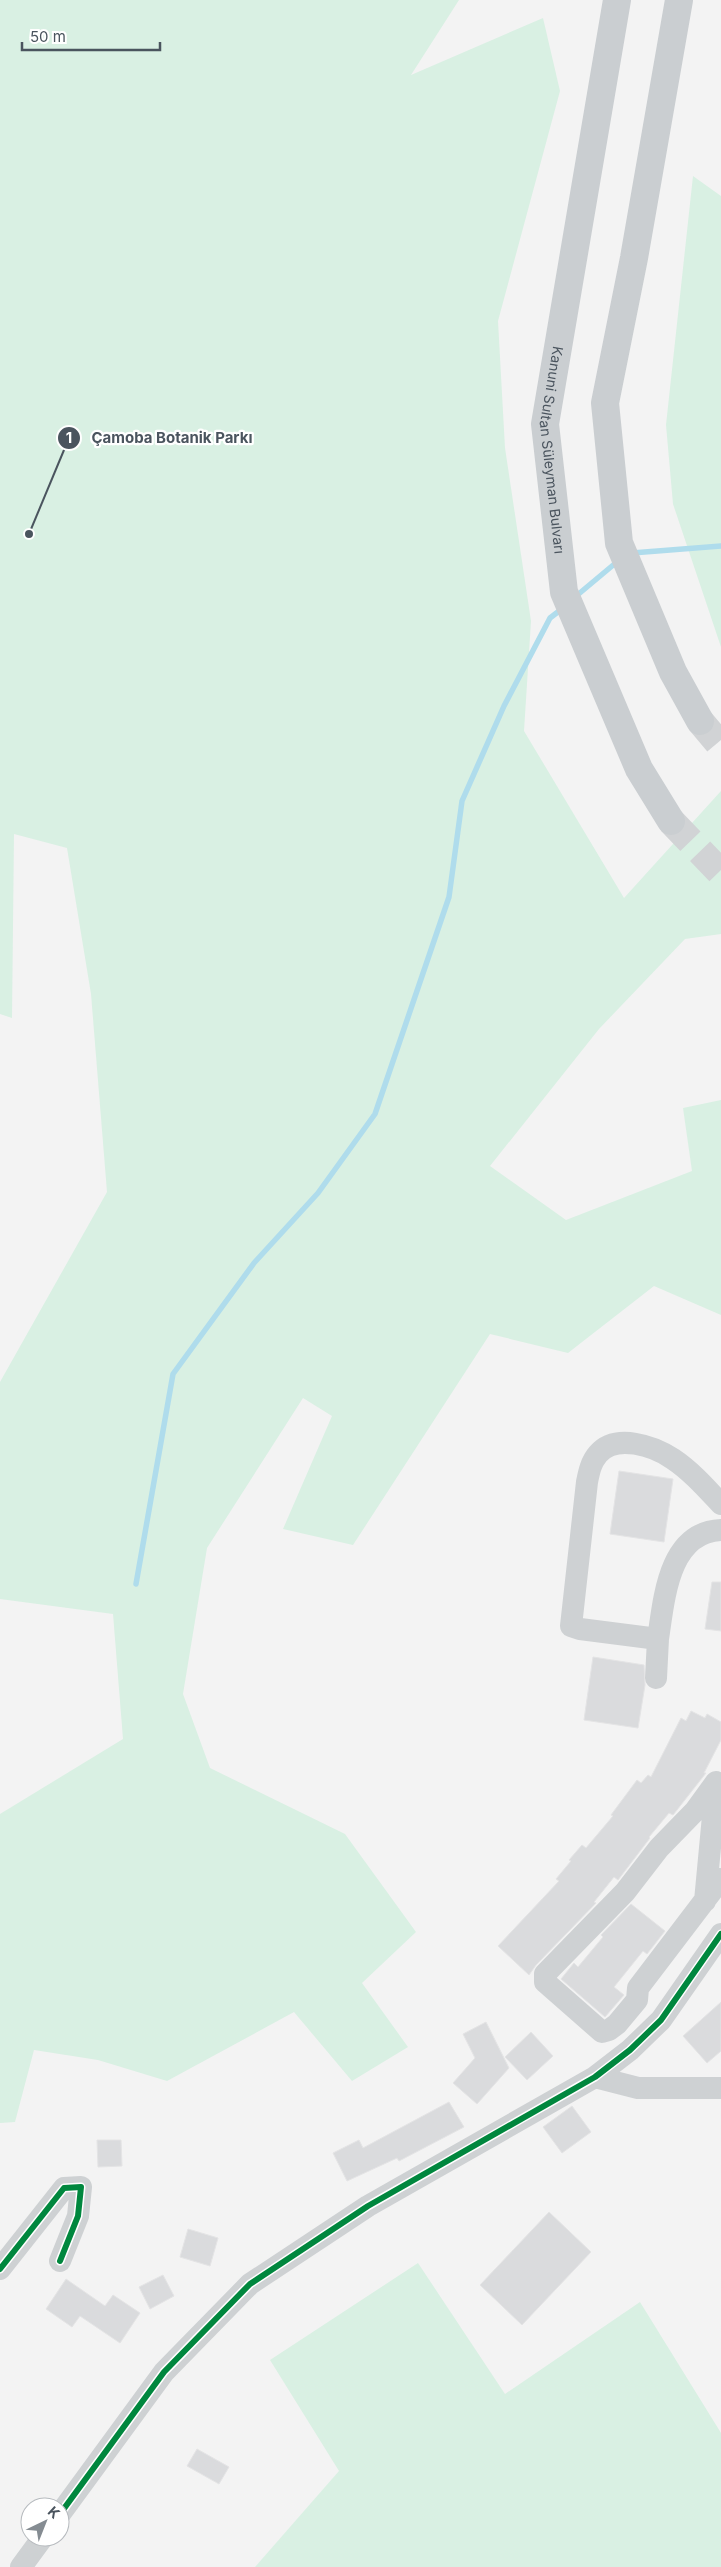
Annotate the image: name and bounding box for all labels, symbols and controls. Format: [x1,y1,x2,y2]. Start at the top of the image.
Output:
scale bar [22,20,160,52]
text: 50 m [30,27,66,46]
street label: Kanuni Sultan Süleyman Bulvarı [537,345,569,555]
callout: Çamoba Botanik Parkı [57,423,263,453]
text: 1 [66,428,72,447]
text: Çamoba Botanik Parkı [92,428,252,447]
north arrow [20,2497,70,2547]
text: K [45,2502,64,2522]

